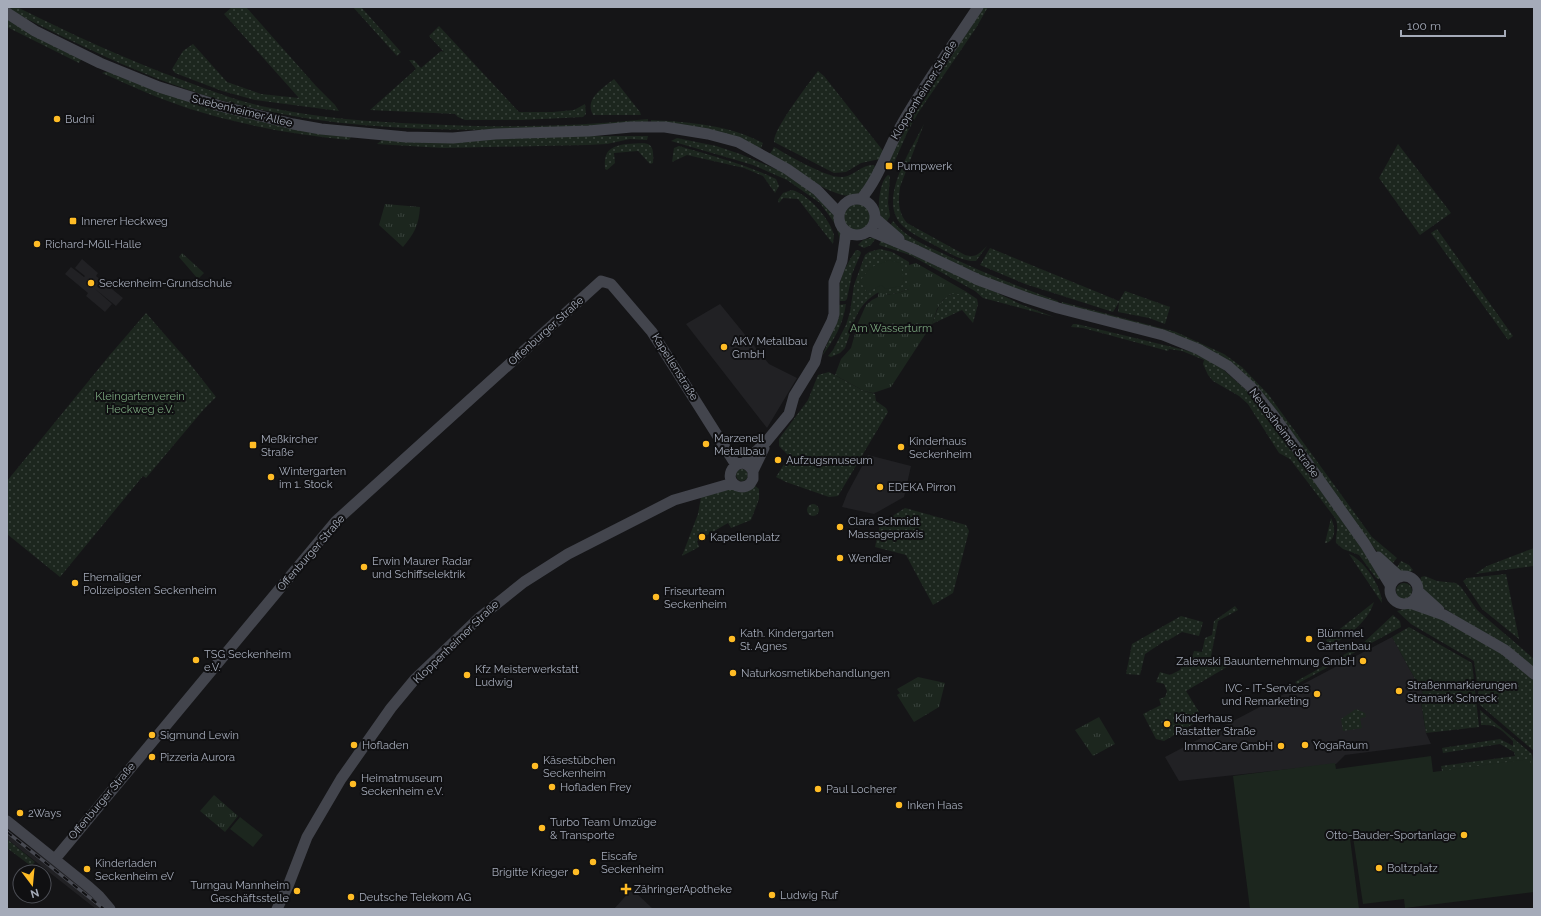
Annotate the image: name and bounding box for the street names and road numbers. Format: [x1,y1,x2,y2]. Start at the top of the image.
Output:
street label: Kloppenheimer Straße [888,38,960,142]
street label: Suebenheimer Allee [190,92,294,130]
street label: Offenburger Straße [506,293,587,368]
street label: Kapellenstraße [649,331,701,403]
street label: Neuostheimer Straße [1246,386,1322,480]
street label: Offenburger Straße [274,512,348,594]
street label: Kloppenheimer Straße [411,597,502,686]
street label: Offenburger Straße [66,759,138,842]

